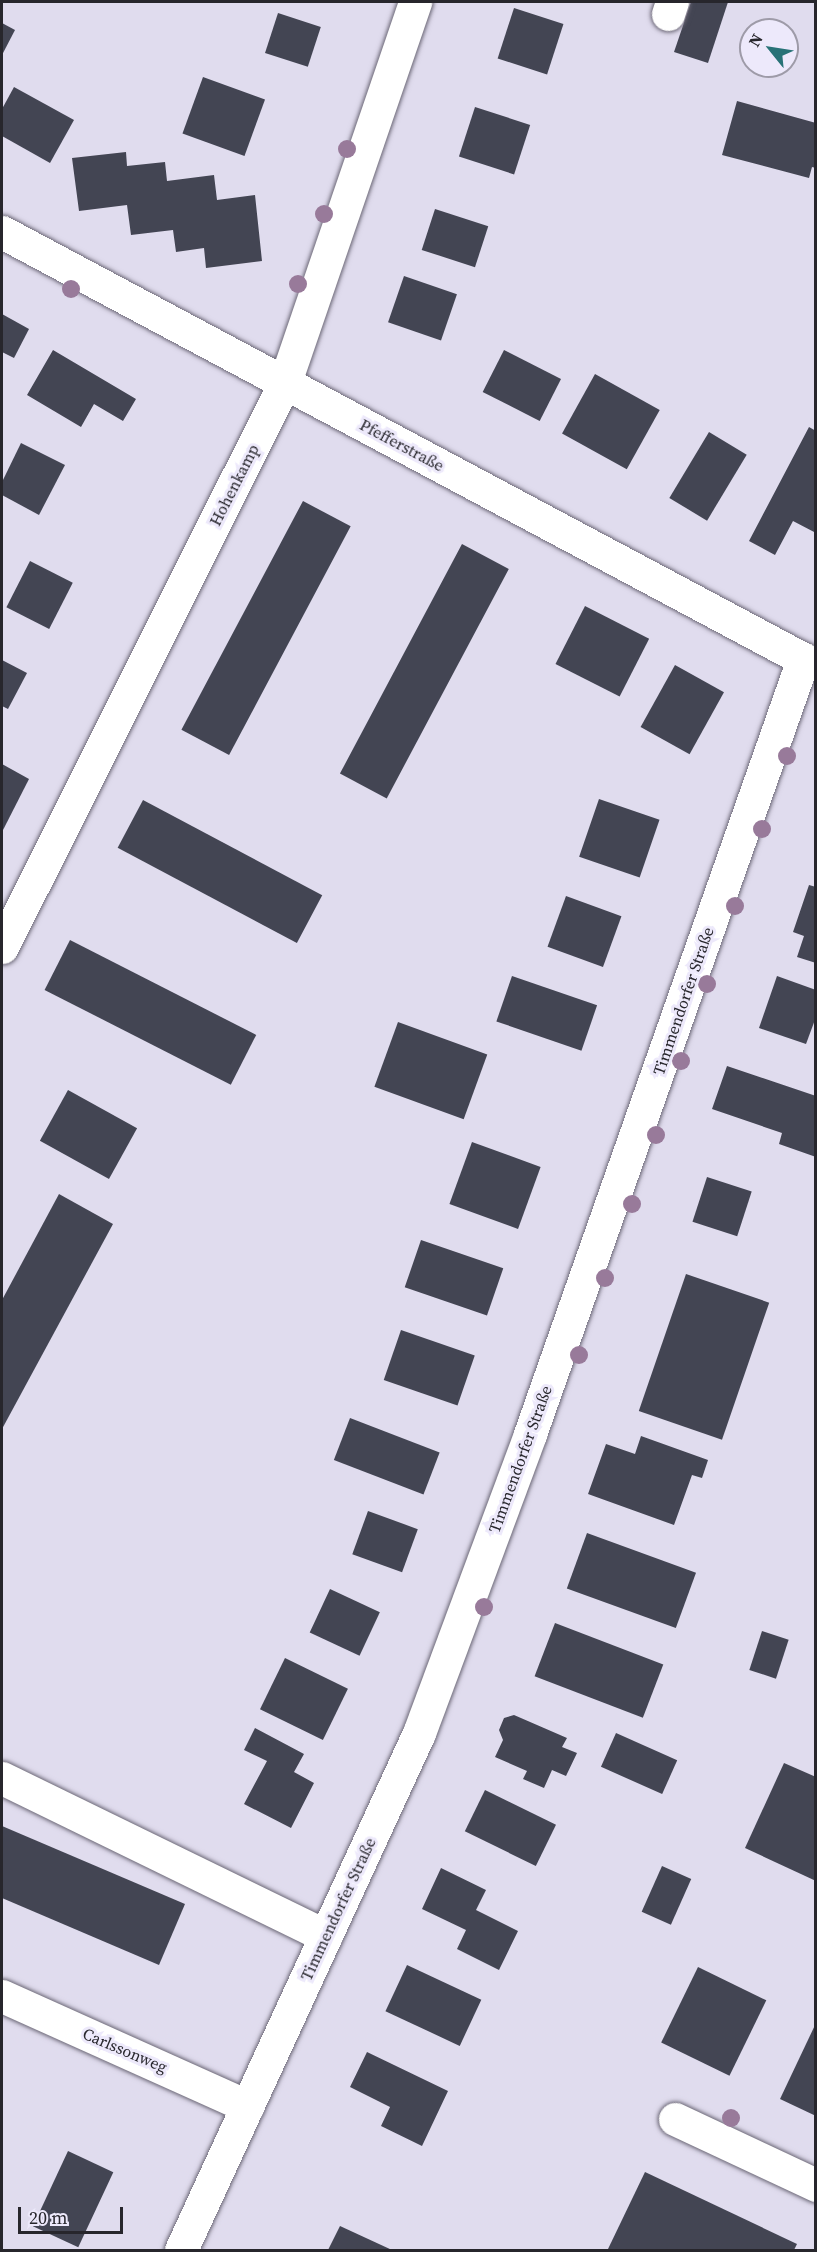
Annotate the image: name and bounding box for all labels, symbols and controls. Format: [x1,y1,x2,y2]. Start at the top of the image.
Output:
north arrow [739,18,799,78]
text: N [743,29,768,51]
street label: Pfefferstraße [357,415,447,475]
street label: Hohenkamp [205,441,263,529]
street label: Timmendorfer Straße [649,924,717,1078]
street label: Timmendorfer Straße [484,1383,556,1535]
street label: Timmendorfer Straße [296,1835,380,1983]
street label: Carlssonweg [80,2024,170,2076]
scale bar [21,2195,126,2233]
text: 20 m [29,2205,67,2230]

